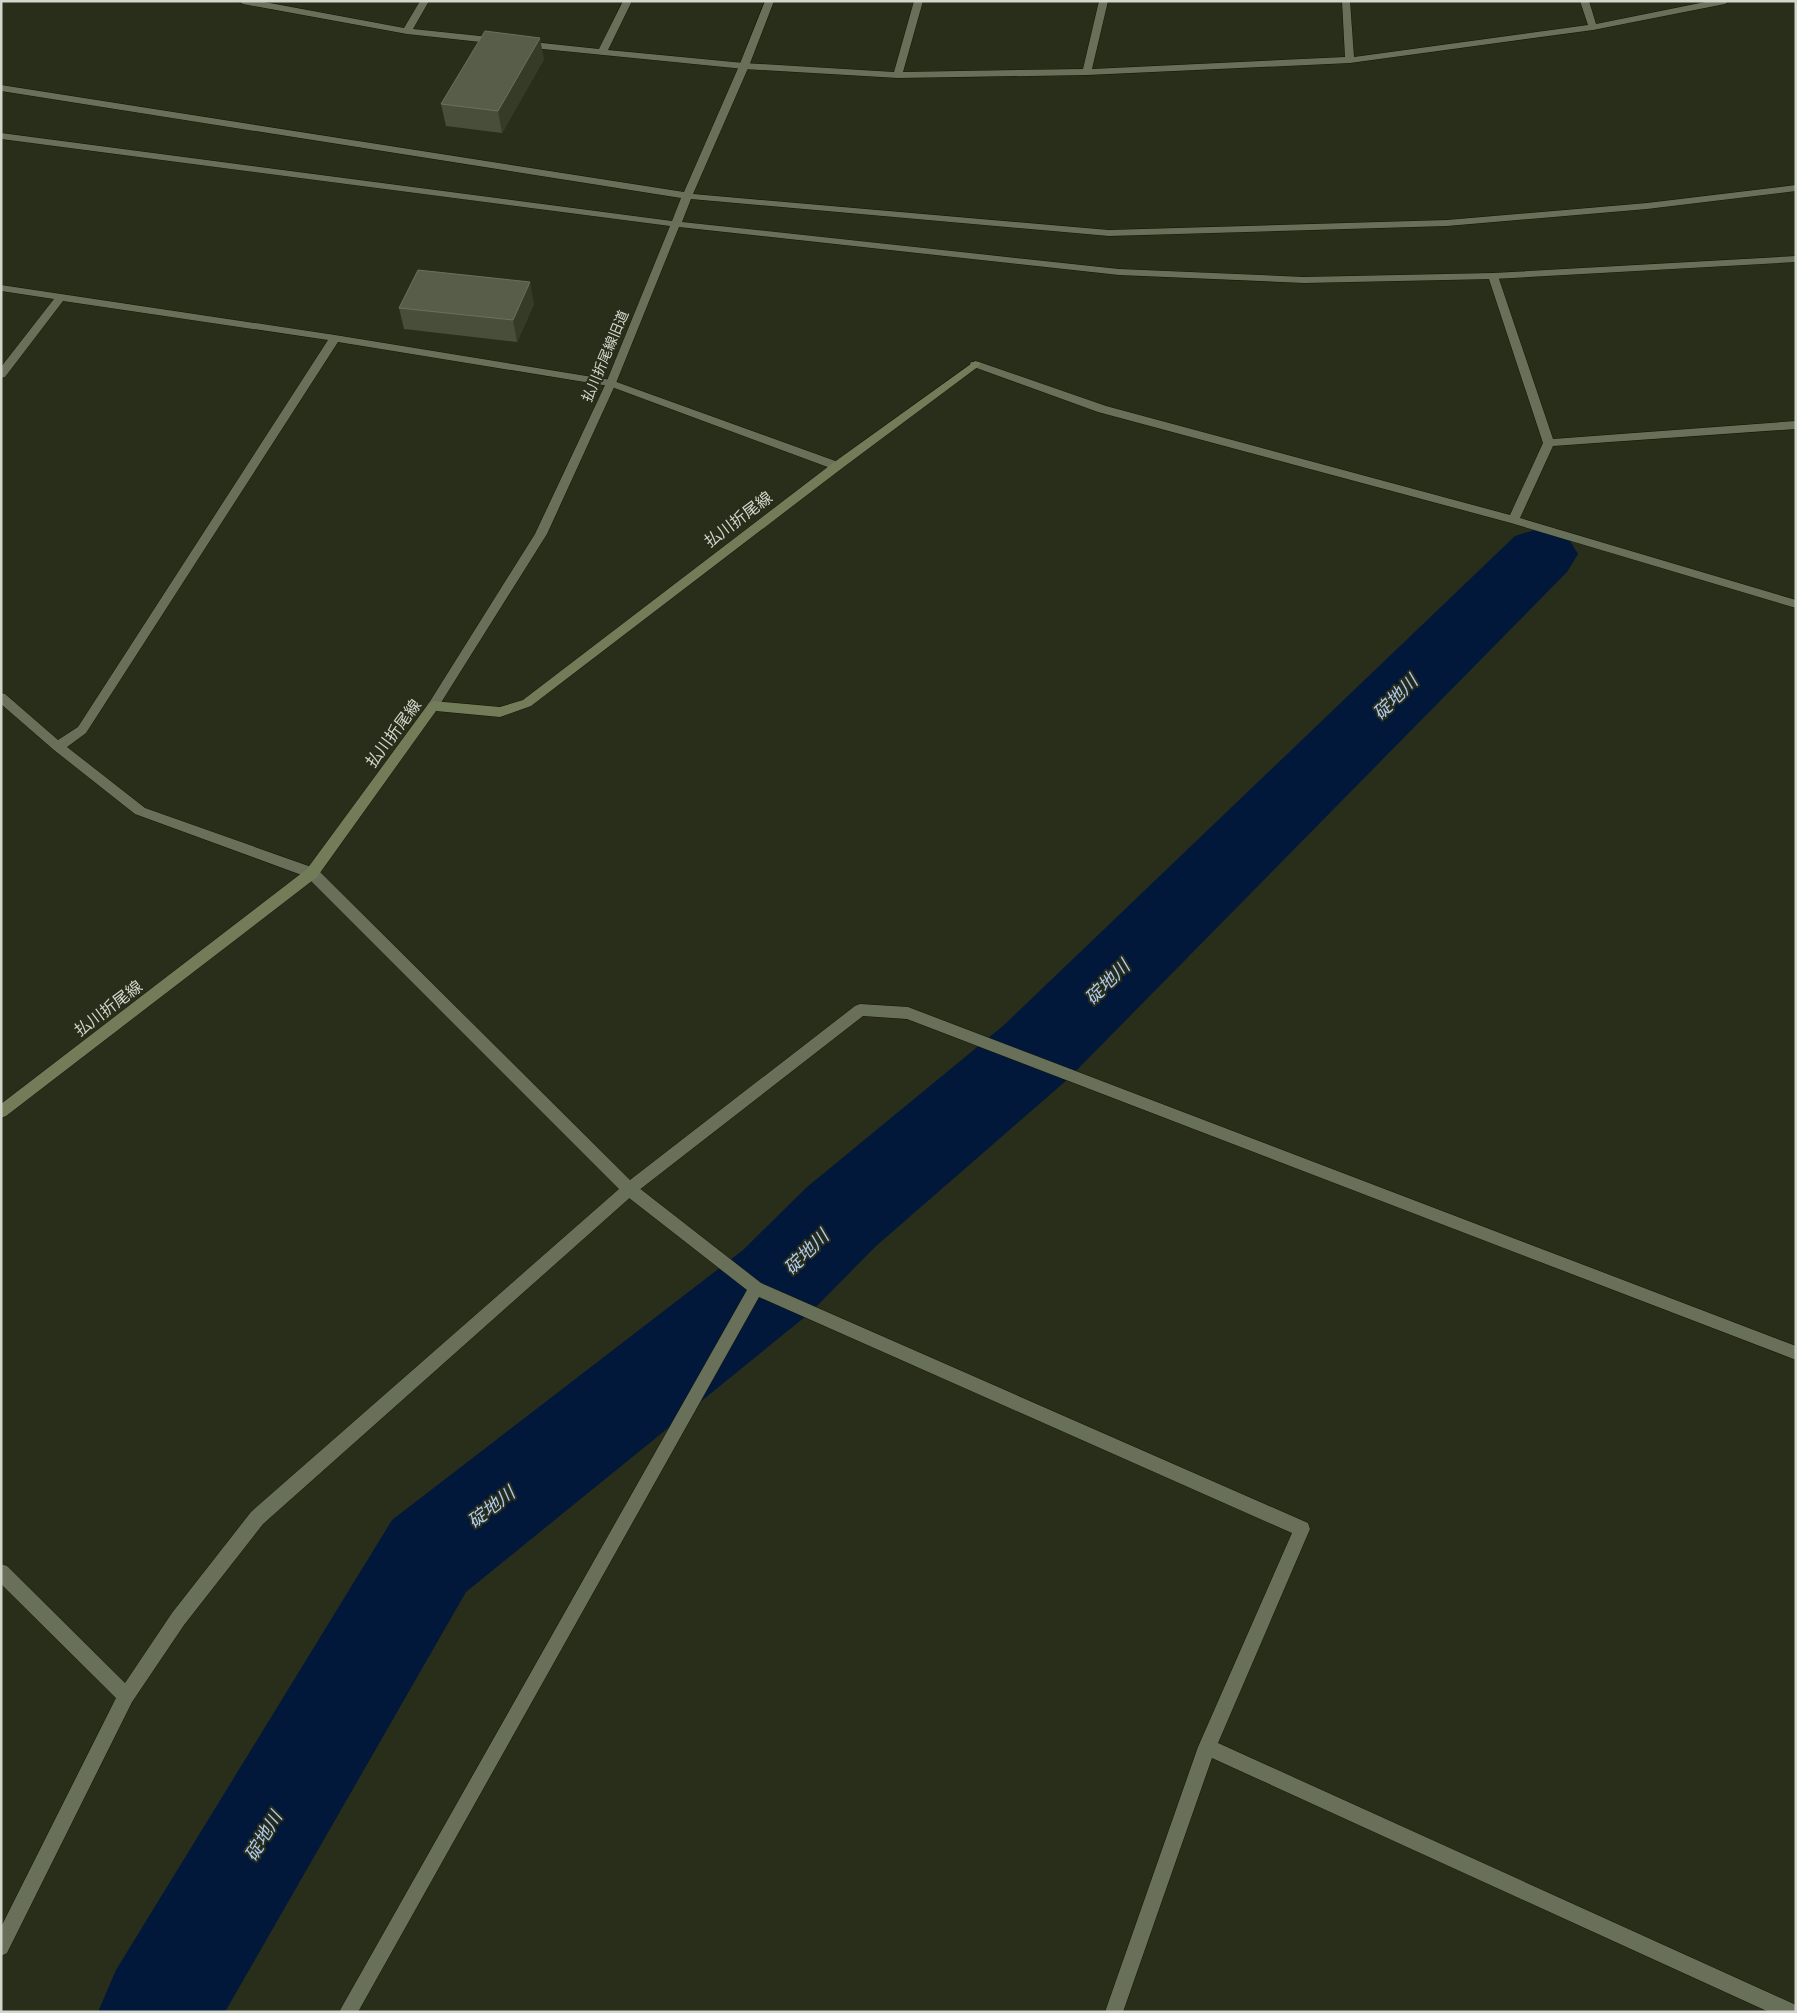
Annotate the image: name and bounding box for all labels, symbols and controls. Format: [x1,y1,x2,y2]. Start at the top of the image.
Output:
street label: 払川折尾線旧道 [578,307,632,405]
street label: 払川折尾線 [700,487,776,551]
water label: 碇地川 [1368,668,1424,724]
street label: 払川折尾線 [361,695,425,771]
water label: 碇地川 [1080,953,1136,1009]
street label: 払川折尾線 [70,976,146,1040]
water label: 碇地川 [779,1223,835,1279]
water label: 碇地川 [463,1480,521,1533]
water label: 碇地川 [239,1805,288,1865]

